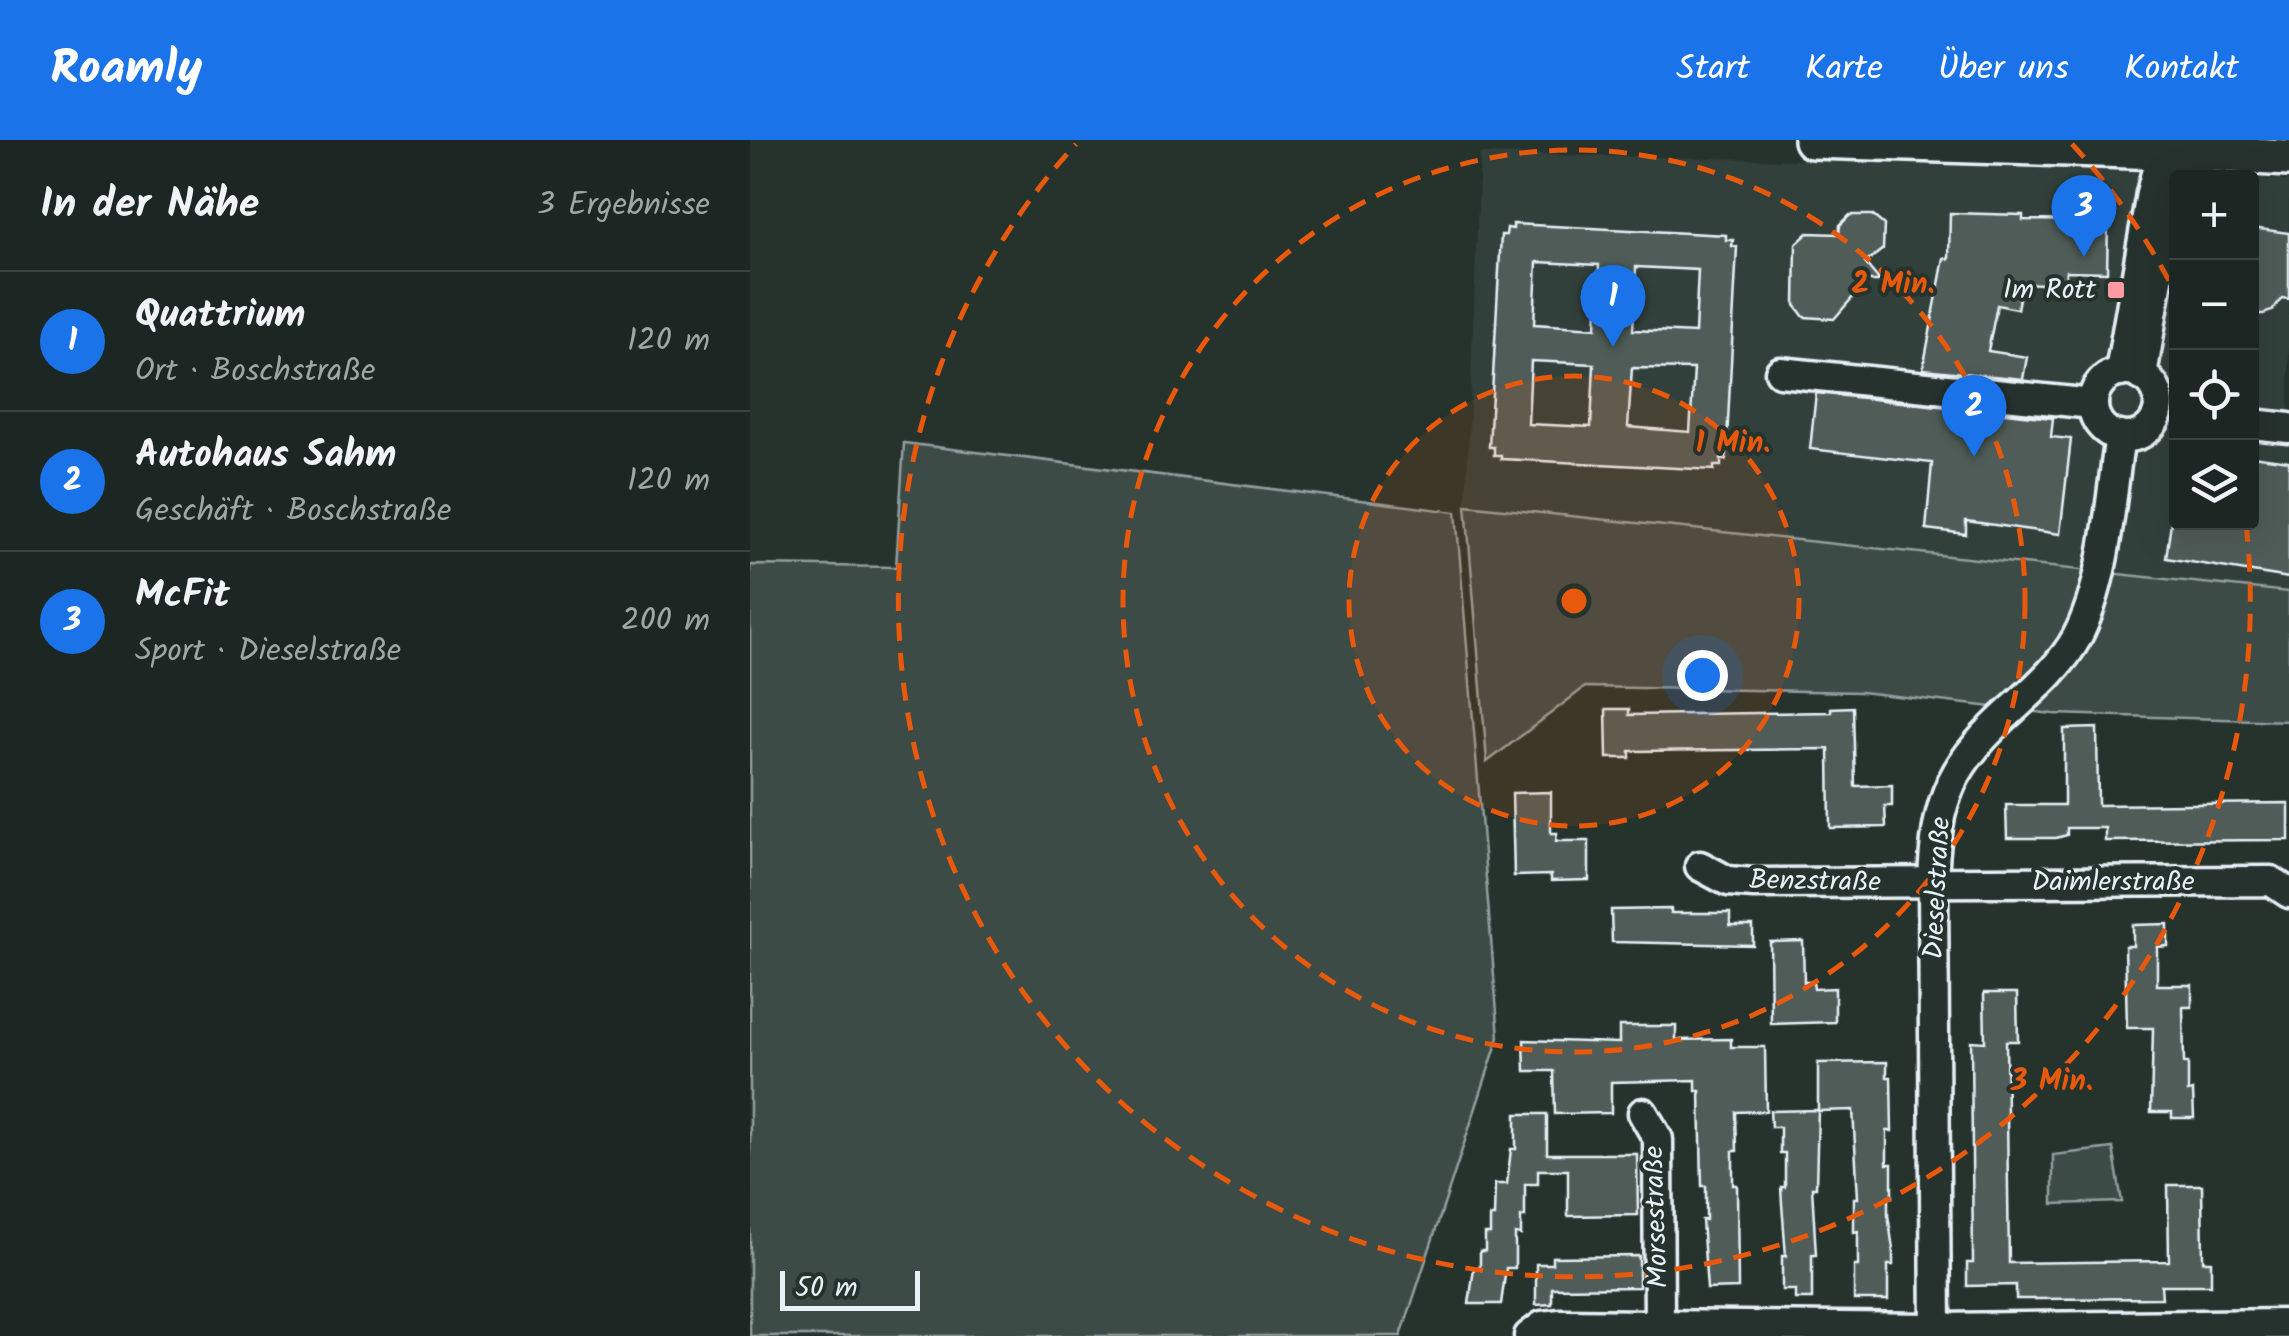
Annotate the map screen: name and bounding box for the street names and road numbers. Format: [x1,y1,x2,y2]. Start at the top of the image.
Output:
street label: Dieselstraße [1912,815,1964,961]
street label: Benzstraße [1749,858,1882,906]
street label: Daimlerstraße [2031,860,2195,905]
street label: Morsestraße [1632,1145,1682,1289]

